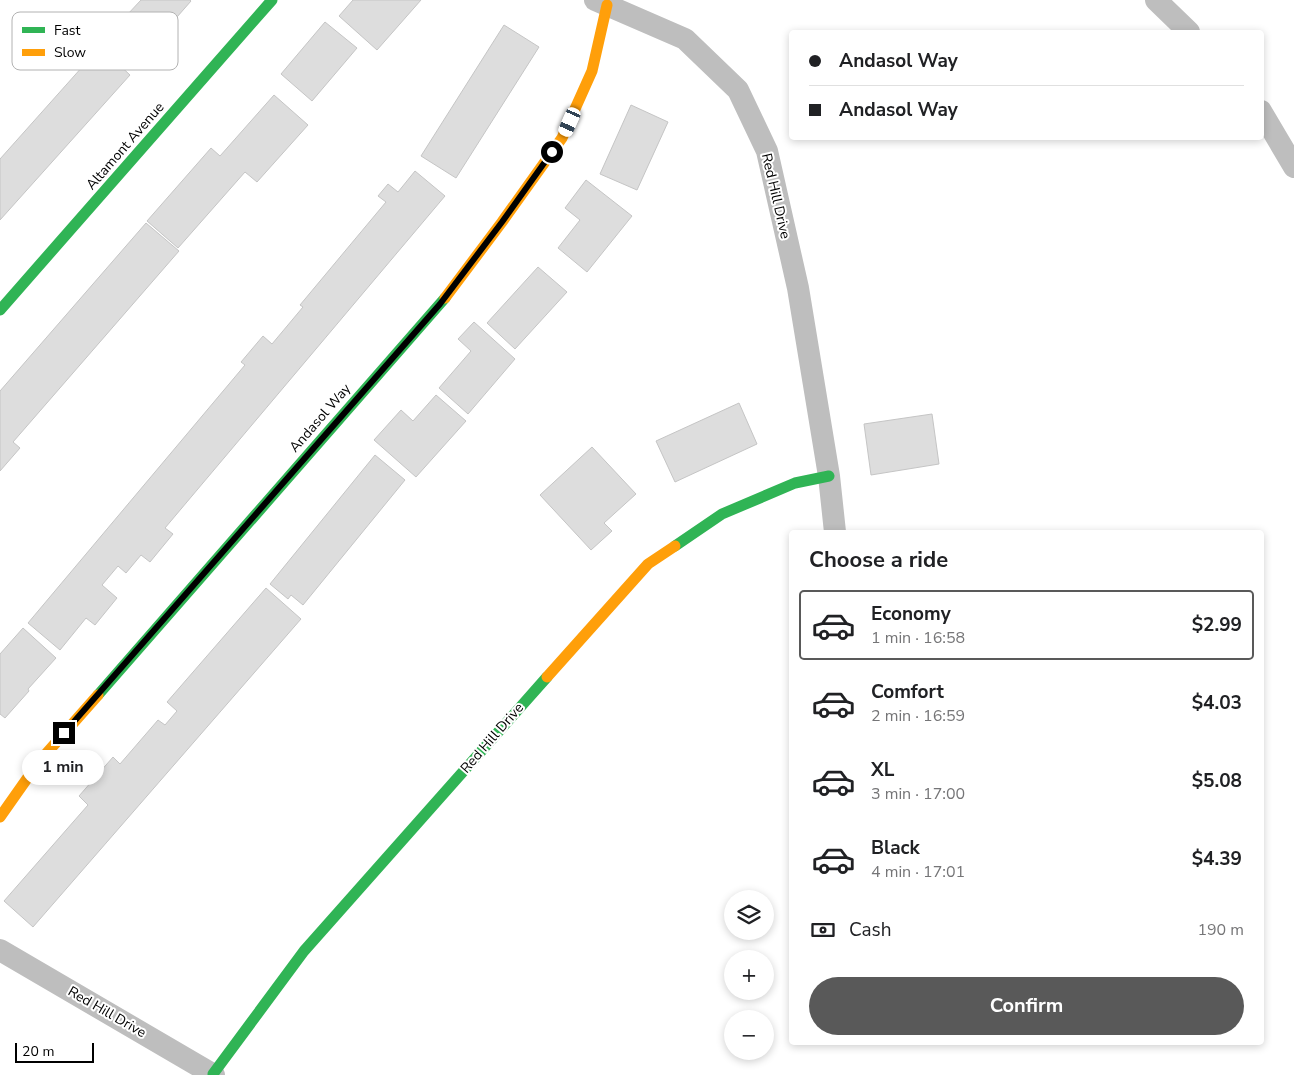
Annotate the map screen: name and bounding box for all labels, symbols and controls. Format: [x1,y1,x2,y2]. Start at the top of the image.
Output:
legend [12,12,178,70]
text: Fast [54,21,80,40]
text: Slow [54,43,86,62]
text: Andasol Way [839,48,958,74]
text: Andasol Way [839,97,958,123]
street label: Altamont Avenue [82,98,168,194]
car [557,105,582,139]
route start [541,141,563,163]
street label: Red Hill Drive [757,151,795,241]
street label: Andasol Way [285,379,356,456]
text: Choose a ride [809,545,948,575]
text: Economy [871,601,951,627]
icon: car [811,603,856,648]
text: $2.99 [1192,612,1242,638]
text: 1 min · 16:58 [871,627,965,649]
text: Comfort [871,679,944,705]
icon: car [811,681,856,726]
text: $4.03 [1192,690,1242,716]
street label: Red Hill Drive [456,699,528,777]
text: 2 min · 16:59 [871,705,965,727]
route end [53,722,75,744]
callout: 1 min [23,750,105,786]
text: 1 min [42,756,84,778]
text: XL [871,757,894,783]
icon: car [811,759,856,804]
text: $5.08 [1192,768,1242,794]
text: 3 min · 17:00 [871,783,965,805]
text: Black [871,835,920,861]
icon: car [811,837,856,882]
text: $4.39 [1192,846,1242,872]
text: 4 min · 17:01 [871,861,965,883]
map controls [724,890,774,1060]
button: layers [724,890,774,940]
icon: cash [809,916,837,944]
text: Cash [849,917,891,943]
text: 190 m [1197,919,1244,941]
button: + [724,950,774,1000]
button: Confirm [809,977,1244,1035]
street label: Red Hill Drive [64,982,150,1042]
button: − [724,1010,774,1060]
scale bar [15,1040,94,1063]
text: 20 m [22,1042,54,1061]

